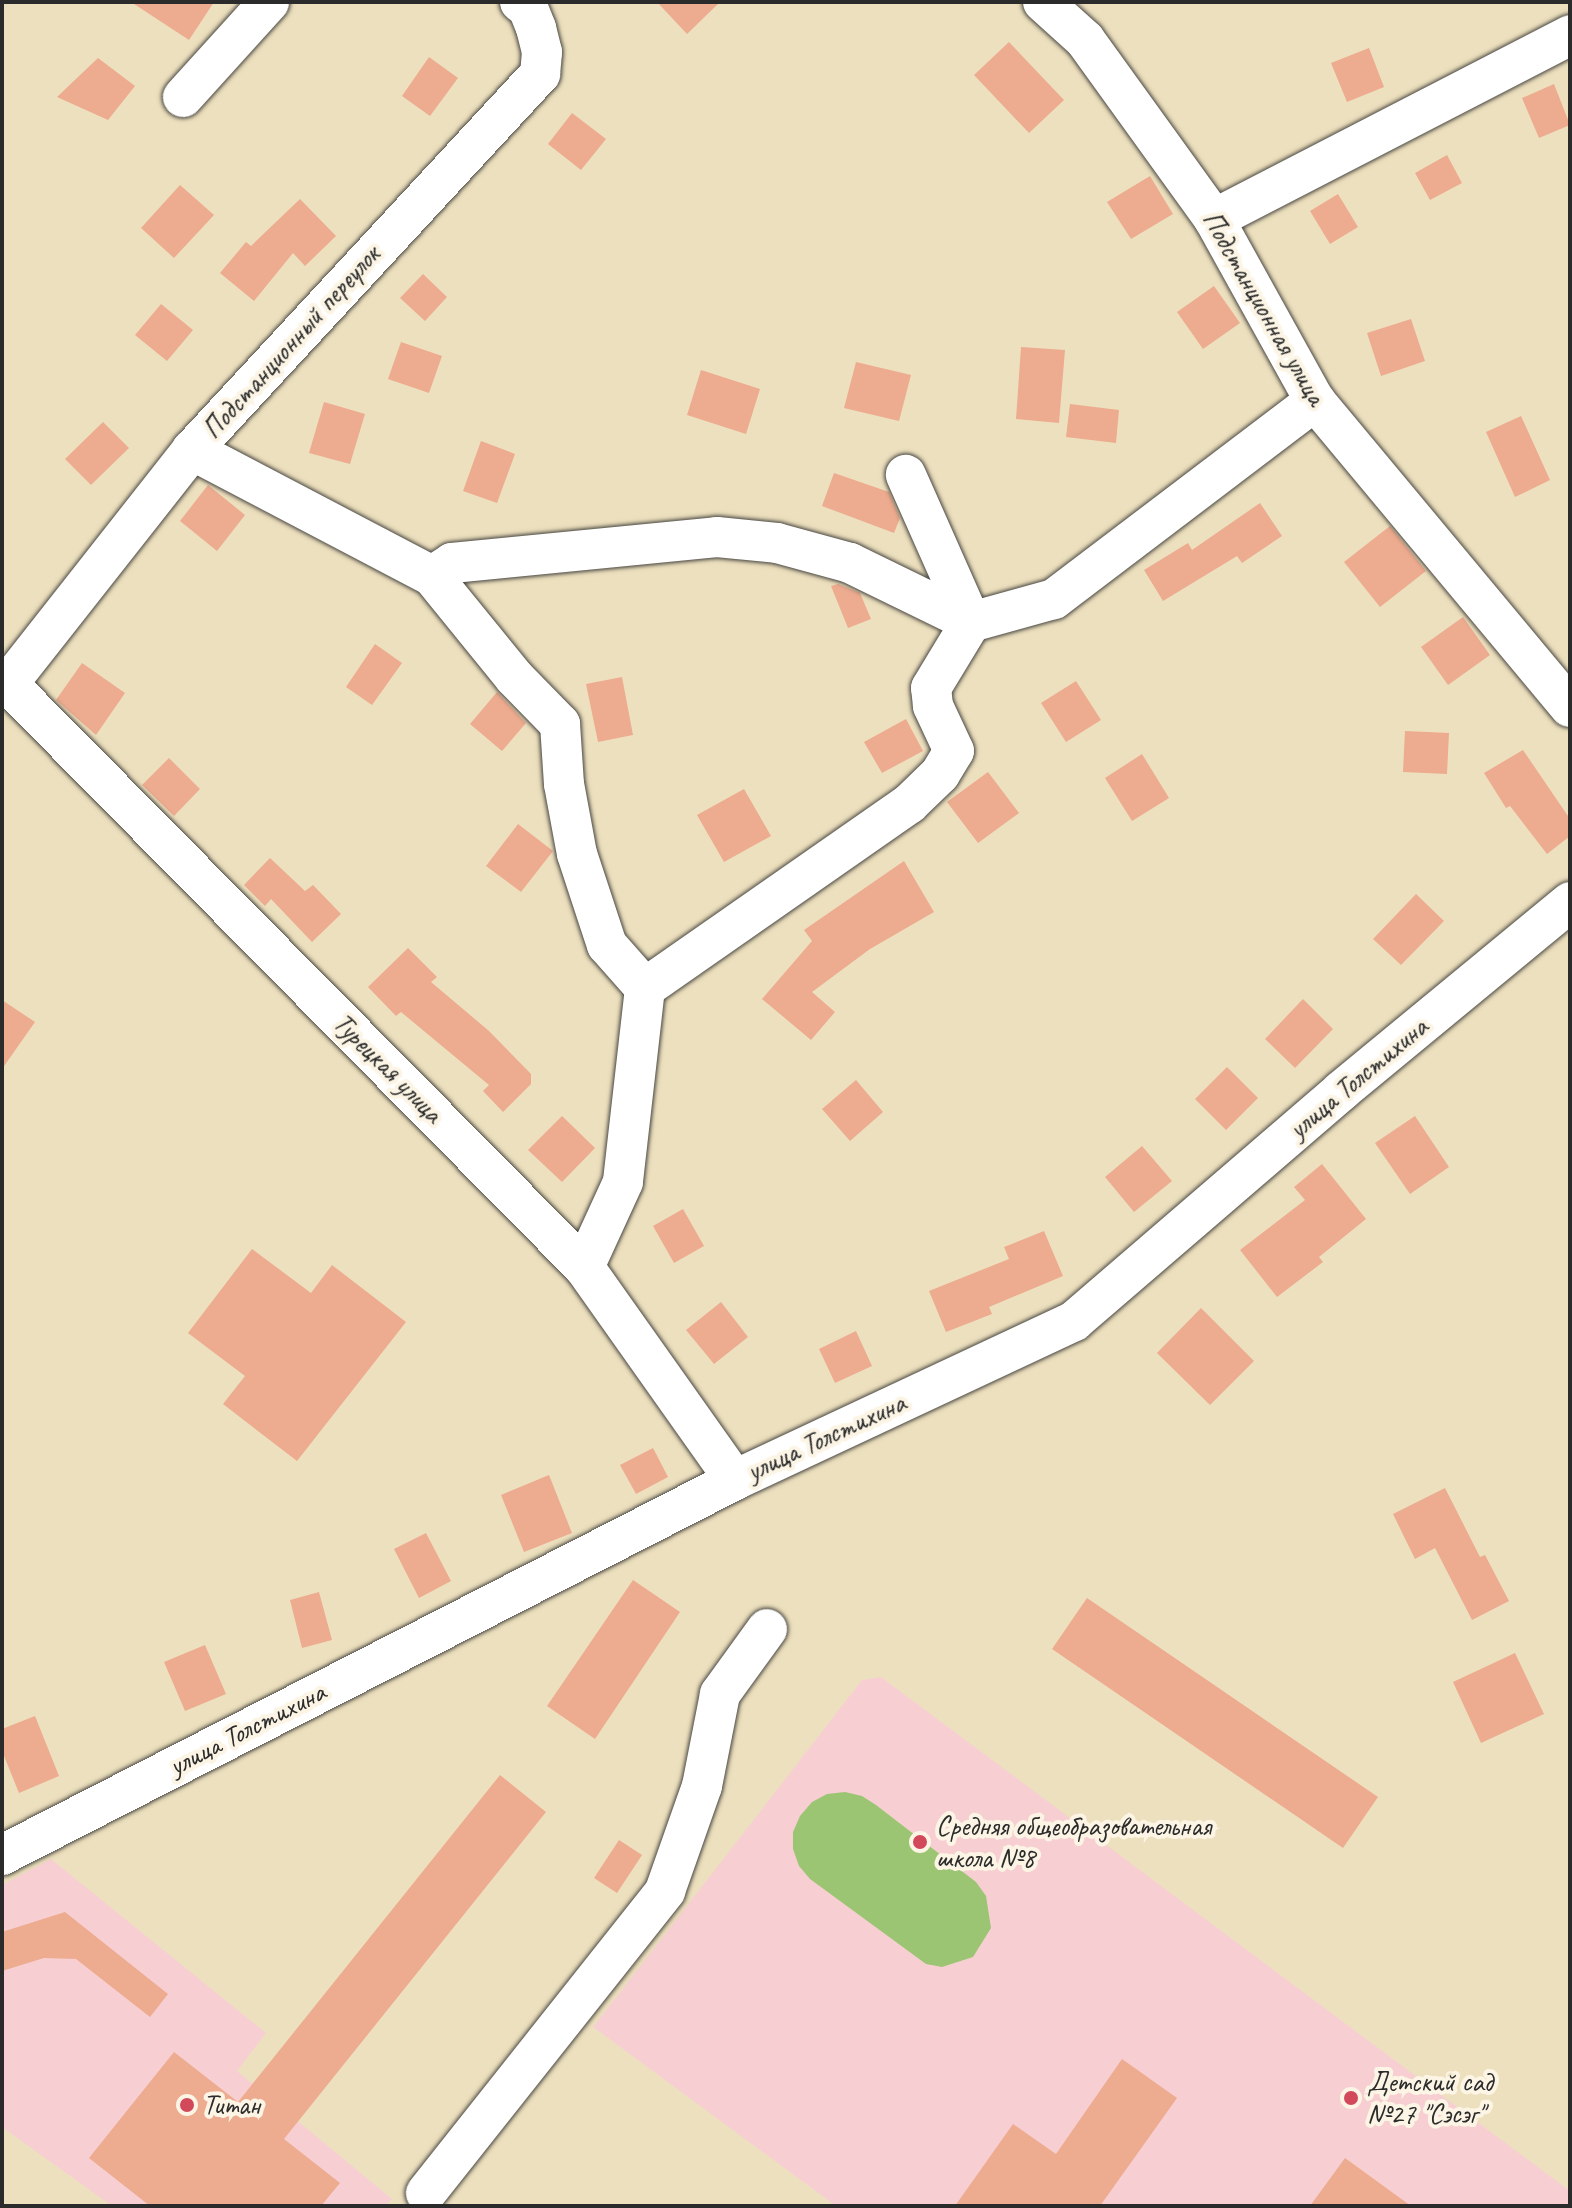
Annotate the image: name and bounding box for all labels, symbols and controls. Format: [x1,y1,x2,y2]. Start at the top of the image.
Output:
street label: Подстанционная улица [1195,205,1333,411]
street label: Подстанционный переулок [195,238,387,446]
street label: Турецкая улица [326,1006,450,1130]
street label: улица Толстихина [1282,1010,1434,1146]
street label: улица Толстихина [742,1386,910,1488]
street label: улица Толстихина [163,1675,331,1783]
place label: Средняя общеобразовательная школа №8 [936,1809,1211,1875]
marker: Средняя общеобразовательная школа №8 [911,1833,929,1851]
place label: Детский сад №27 "Сэсэг" [1367,2065,1493,2131]
place label: Титан [203,2088,260,2122]
marker: Детский сад №27 "Сэсэг" [1342,2089,1360,2107]
marker: Титан [178,2096,196,2114]

